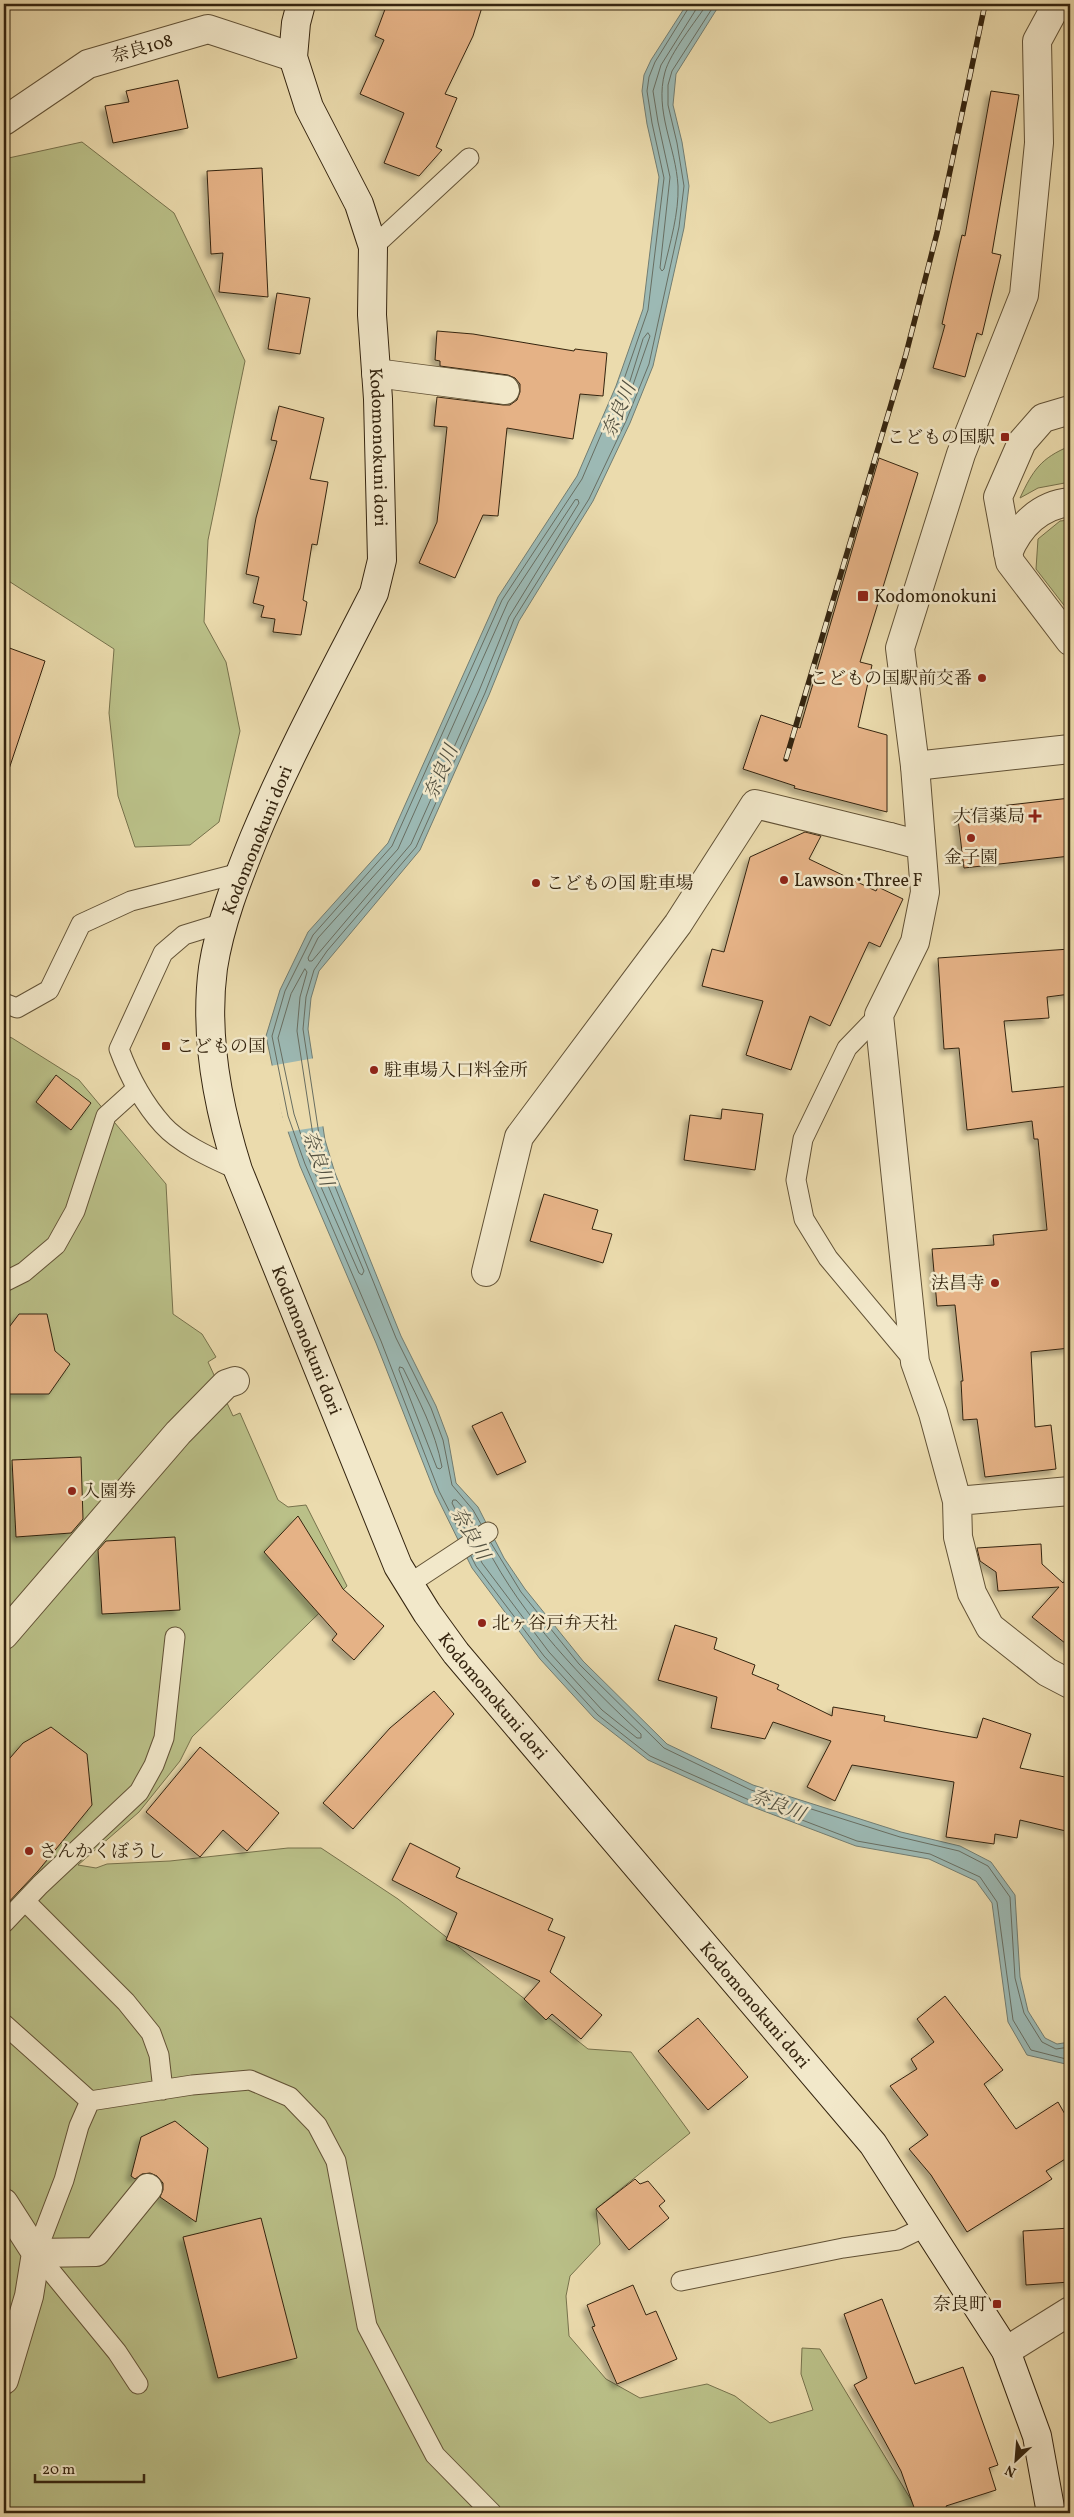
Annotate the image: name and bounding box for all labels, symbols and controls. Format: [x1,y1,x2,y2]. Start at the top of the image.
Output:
street label: 奈良108 [109,29,176,70]
street label: Kodomonokuni dori [362,367,392,527]
water label: 奈良川 [597,378,644,442]
place label: こどもの国駅 [887,426,995,451]
marker: こどもの国駅 [999,431,1011,443]
place label: Kodomonokuni [874,585,997,610]
marker: Kodomonokuni [856,589,870,603]
place label: こどもの国駅前交番 [810,667,972,692]
marker: こどもの国駅前交番 [976,672,988,684]
water label: 奈良川 [419,740,466,804]
street label: Kodomonokuni dori [217,762,300,919]
place label: 大信薬局 [953,805,1025,830]
marker: 大信薬局 [1029,810,1041,822]
marker: 金子園 [965,832,977,844]
place label: 金子園 [944,846,998,871]
place label: Lawson･Three F [794,869,923,894]
place label: こどもの国 駐車場 [546,872,694,897]
marker: Lawson･Three F [778,874,790,886]
marker: こどもの国 駐車場 [530,877,542,889]
place label: こどもの国 [176,1035,266,1060]
marker: こどもの国 [160,1040,172,1052]
place label: 駐車場入口料金所 [384,1059,528,1084]
marker: 駐車場入口料金所 [368,1064,380,1076]
water label: 奈良川 [296,1127,339,1192]
street label: Kodomonokuni dori [264,1262,347,1419]
place label: 法昌寺 [931,1272,985,1297]
marker: 法昌寺 [989,1277,1001,1289]
place label: 入園券 [82,1480,136,1505]
marker: 入園券 [66,1485,78,1497]
water label: 奈良川 [444,1503,496,1567]
place label: 北ヶ谷戸弁天社 [492,1612,618,1637]
marker: 北ヶ谷戸弁天社 [476,1617,488,1629]
street label: Kodomonokuni dori [431,1628,553,1766]
water label: 奈良川 [746,1784,810,1829]
place label: さんかくぼうし [39,1840,165,1865]
marker: さんかくぼうし [23,1845,35,1857]
street label: Kodomonokuni dori [693,1937,815,2075]
place label: 奈良町 [933,2293,987,2318]
marker: 奈良町 [991,2298,1003,2310]
north arrow [992,2434,1042,2484]
scale bar [35,2452,144,2484]
text: 20 m [42,2460,75,2481]
text: N [1002,2460,1020,2481]

